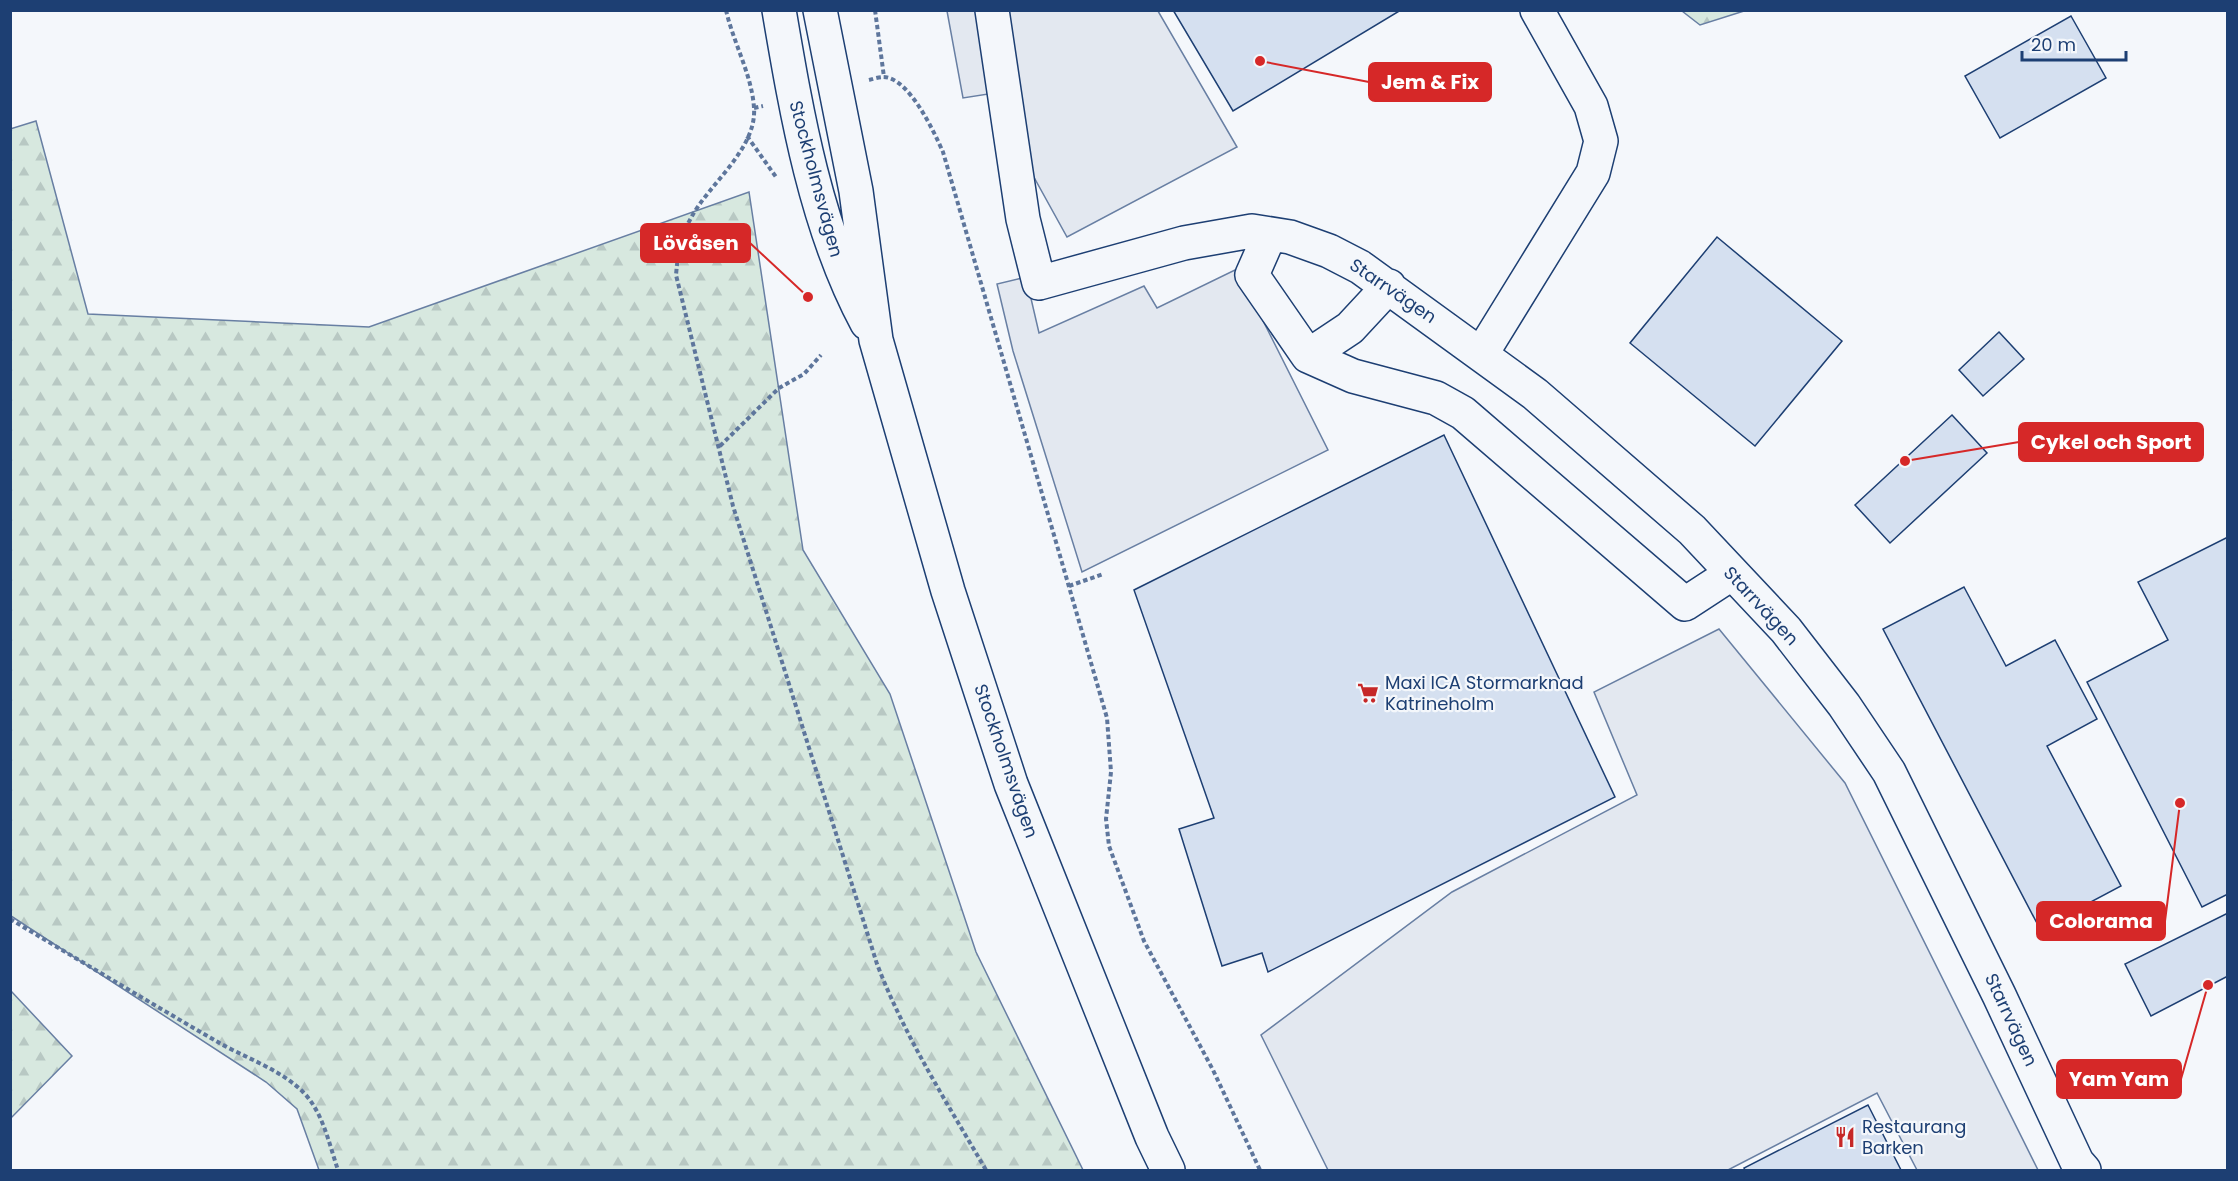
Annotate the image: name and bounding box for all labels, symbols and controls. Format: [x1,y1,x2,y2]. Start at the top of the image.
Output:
scale bar [2022,24,2126,62]
text: 20 m [2031,32,2076,57]
callout: Jem & Fix [1369,63,1491,101]
text: Jem & Fix [1381,68,1479,96]
street label: Stockholmsvägen [784,98,849,260]
callout: Lövåsen [641,224,750,262]
text: Lövåsen [653,229,739,257]
street label: Starrvägen [1345,252,1442,329]
callout: Cykel och Sport [2019,423,2203,461]
text: Cykel och Sport [2031,428,2191,456]
street label: Starrvägen [1718,561,1805,651]
place label: Maxi ICA Stormarknad Katrineholm [1385,670,1584,716]
street label: Stockholmsvägen [968,680,1045,841]
supermarket icon: Maxi ICA Stormarknad Katrineholm [1356,681,1380,705]
callout: Colorama [2037,902,2165,940]
text: Colorama [2049,907,2153,935]
street label: Starrvägen [1979,969,2044,1070]
callout: Yam Yam [2057,1060,2181,1098]
text: Yam Yam [2069,1065,2169,1093]
place label: Restaurang Barken [1862,1114,1966,1160]
restaurant icon: Restaurang Barken [1833,1125,1857,1149]

